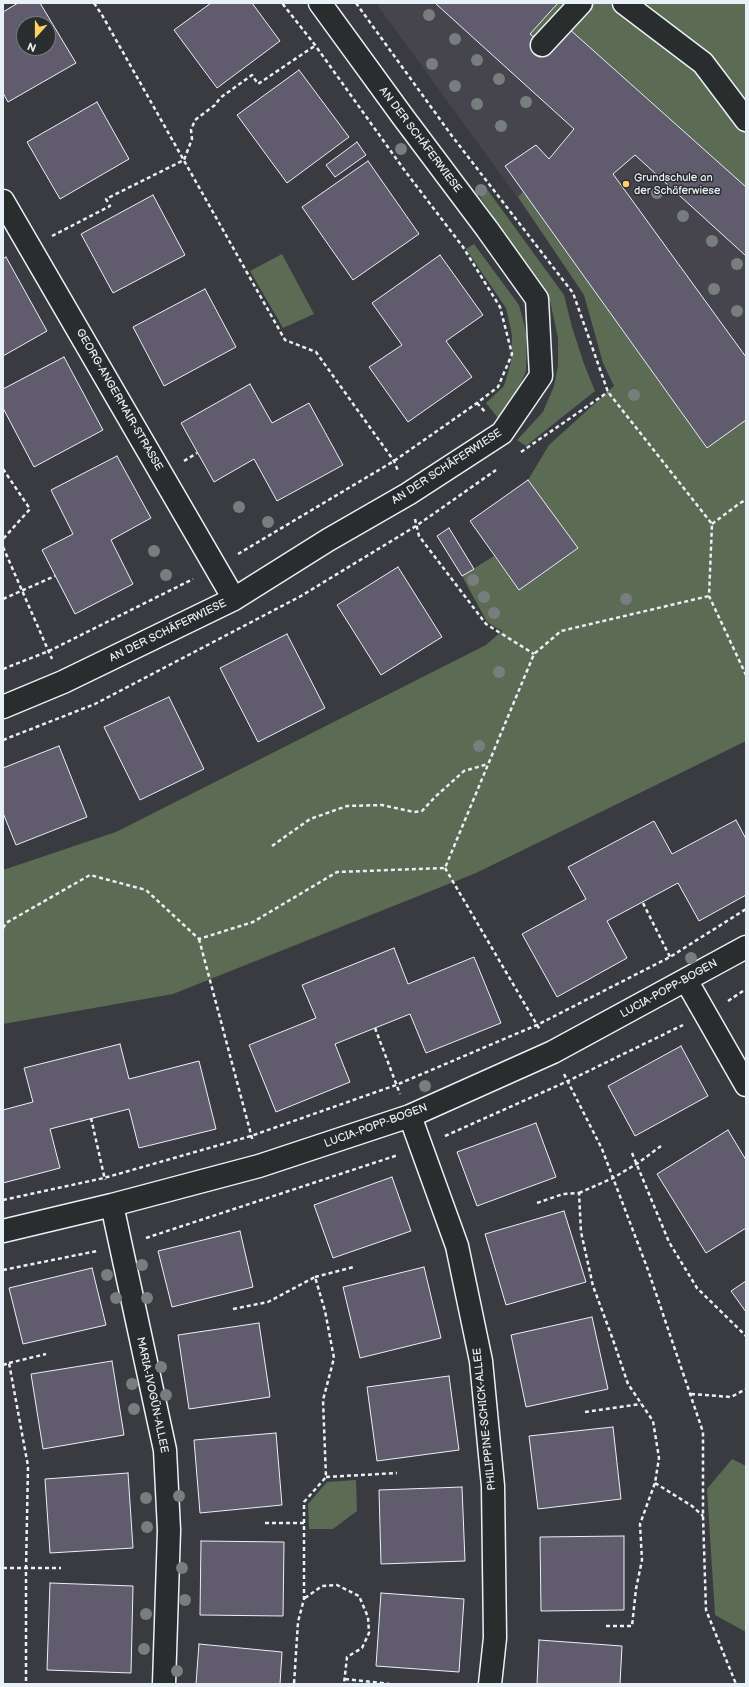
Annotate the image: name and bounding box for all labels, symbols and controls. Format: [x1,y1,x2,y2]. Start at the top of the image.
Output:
north arrow [16,16,56,56]
text: N [26,39,38,54]
street label: AN DER SCHÄFERWIESE [376,85,464,195]
place label: Grundschule an der Schäferwiese [634,171,721,197]
marker: Grundschule an der Schäferwiese [621,179,631,189]
street label: GEORG-ANGERMAIR-STRASSE [73,327,165,473]
street label: AN DER SCHÄFERWIESE [389,426,505,508]
street label: AN DER SCHÄFERWIESE [107,597,229,665]
street label: LUCIA-POPP-BOGEN [618,957,720,1021]
street label: LUCIA-POPP-BOGEN [323,1101,429,1151]
street label: MARIA-IVOGÜN-ALLEE [133,1336,171,1454]
street label: PHILIPPINE-SCHICK-ALLEE [471,1347,499,1491]

